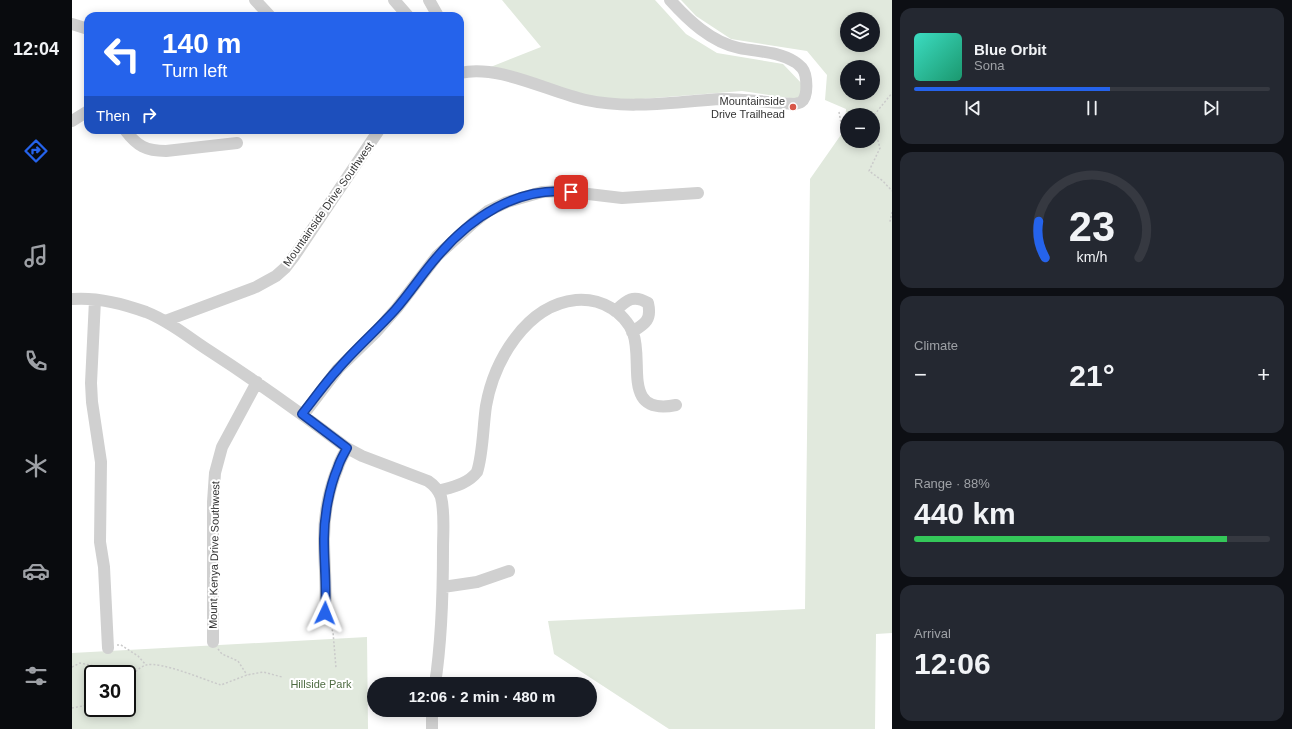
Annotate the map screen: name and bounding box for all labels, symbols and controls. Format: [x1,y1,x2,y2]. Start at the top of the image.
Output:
map controls [840,12,880,148]
button: layers [840,12,880,52]
icon: left [96,28,148,80]
text: 140 m [162,28,241,59]
text: 12:04 [13,39,59,59]
text: Blue Orbit [974,41,1047,58]
text: Sona [974,58,1004,73]
button: + [840,60,880,100]
text: Turn left [162,61,227,81]
place label: Mountainside Drive Trailhead [711,95,785,120]
icon: previous [962,97,984,119]
icon: pause [1081,97,1103,119]
icon: next [1200,97,1222,119]
marker: Mountainside Drive Trailhead [788,102,798,112]
icon: right [138,104,160,126]
text: Then [96,107,130,124]
button: − [840,108,880,148]
icon: directions [22,137,50,165]
street label: Mountainside Drive Southwest [280,140,376,268]
pin [554,175,588,209]
icon: arrive [560,181,582,203]
text: 23 [1069,203,1115,250]
icon: music [22,242,50,270]
text: km/h [1077,249,1108,265]
text: Climate [914,338,958,353]
icon: phone [22,347,50,375]
text: 21° [1069,359,1115,392]
text: − [914,362,927,387]
text: + [1257,362,1270,387]
icon: climate [22,452,50,480]
text: Range · 88% [914,476,990,491]
street label: Mount Kenya Drive Southwest [207,481,221,629]
text: 440 km [914,497,1016,530]
icon: car [22,557,50,585]
position arrow [304,592,346,634]
text: Arrival [914,626,951,641]
text: 12:06 [914,647,991,680]
icon: filters [22,662,50,690]
speed limit sign: 30 [84,665,136,717]
park label: Hillside Park [290,678,352,690]
text: 12:06 · 2 min · 480 m [409,688,555,705]

